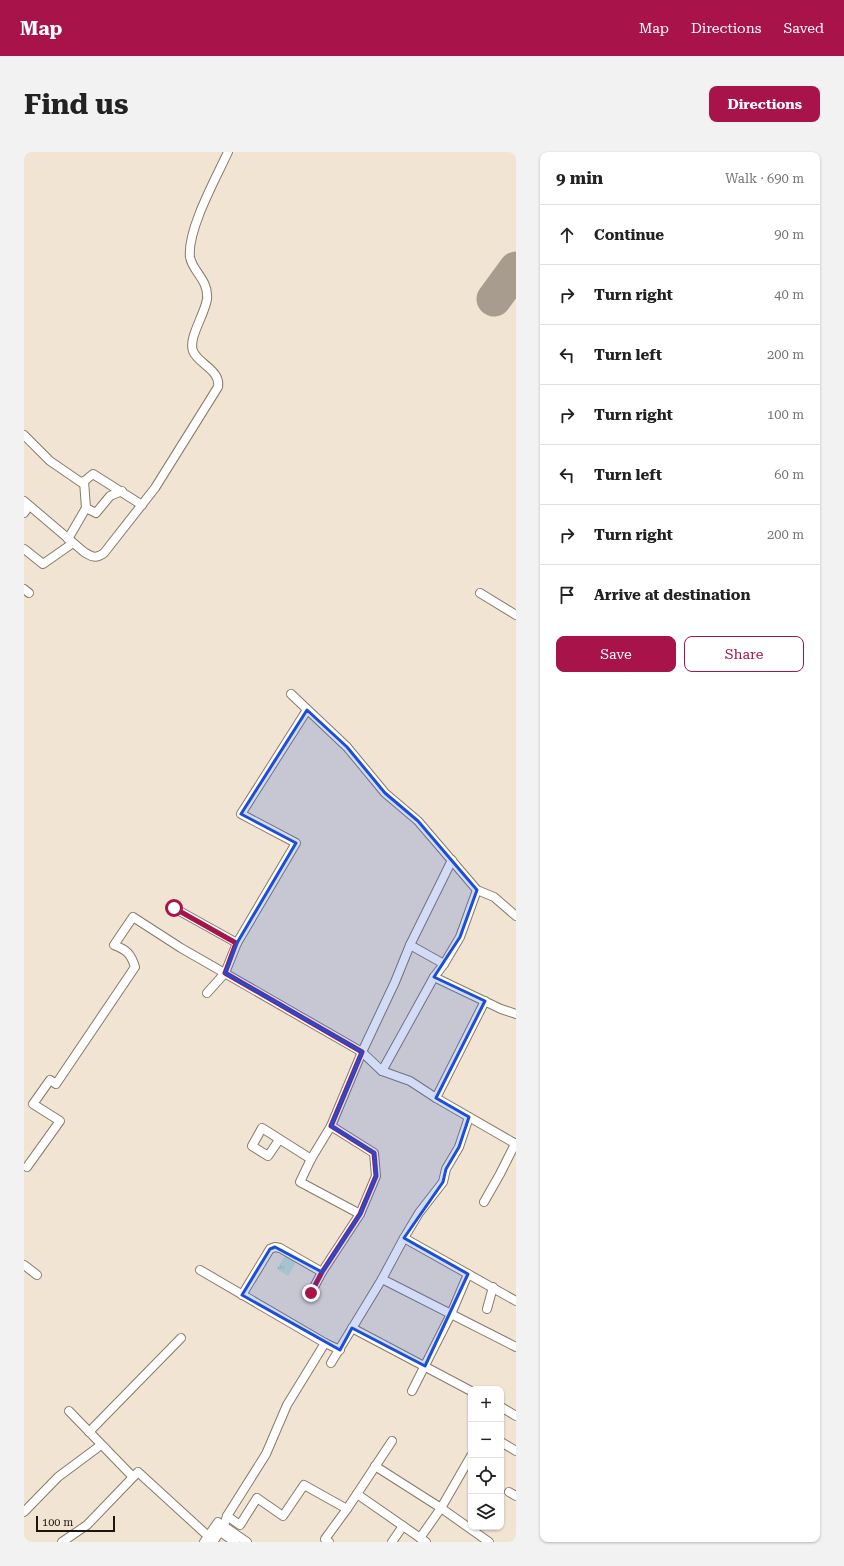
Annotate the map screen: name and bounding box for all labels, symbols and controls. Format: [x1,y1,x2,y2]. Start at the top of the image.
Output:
text: Map [20,17,62,40]
text: Map [639,20,669,36]
text: Directions [691,20,761,36]
text: Saved [783,20,824,36]
button: Directions [709,86,820,122]
text: Find us [24,88,128,121]
text: 9 min [556,168,603,188]
text: Walk · 690 m [725,171,804,186]
icon: ahead [556,224,578,246]
text: Continue [594,226,664,244]
text: 90 m [774,227,804,242]
icon: right [556,284,578,306]
text: Turn right [594,286,673,304]
text: 40 m [774,287,804,302]
icon: left [556,344,578,366]
text: Turn left [594,346,662,364]
text: 200 m [767,347,804,362]
icon: right [556,404,578,426]
text: Turn right [594,406,673,424]
text: 100 m [767,407,804,422]
icon: left [556,464,578,486]
text: Turn left [594,466,662,484]
text: 60 m [774,467,804,482]
icon: right [556,524,578,546]
text: Turn right [594,526,673,544]
text: 200 m [767,527,804,542]
icon: arrive [556,584,578,606]
text: Arrive at destination [594,586,750,604]
button: Save [556,636,676,672]
button: Share [684,636,804,672]
route start [165,899,183,917]
route end [302,1284,320,1302]
map controls [468,1386,504,1530]
button: + [468,1386,504,1422]
button: − [468,1422,504,1458]
button: locate [468,1458,504,1494]
button: layers [468,1494,504,1530]
scale bar [36,1514,115,1533]
text: 100 m [42,1516,73,1529]

